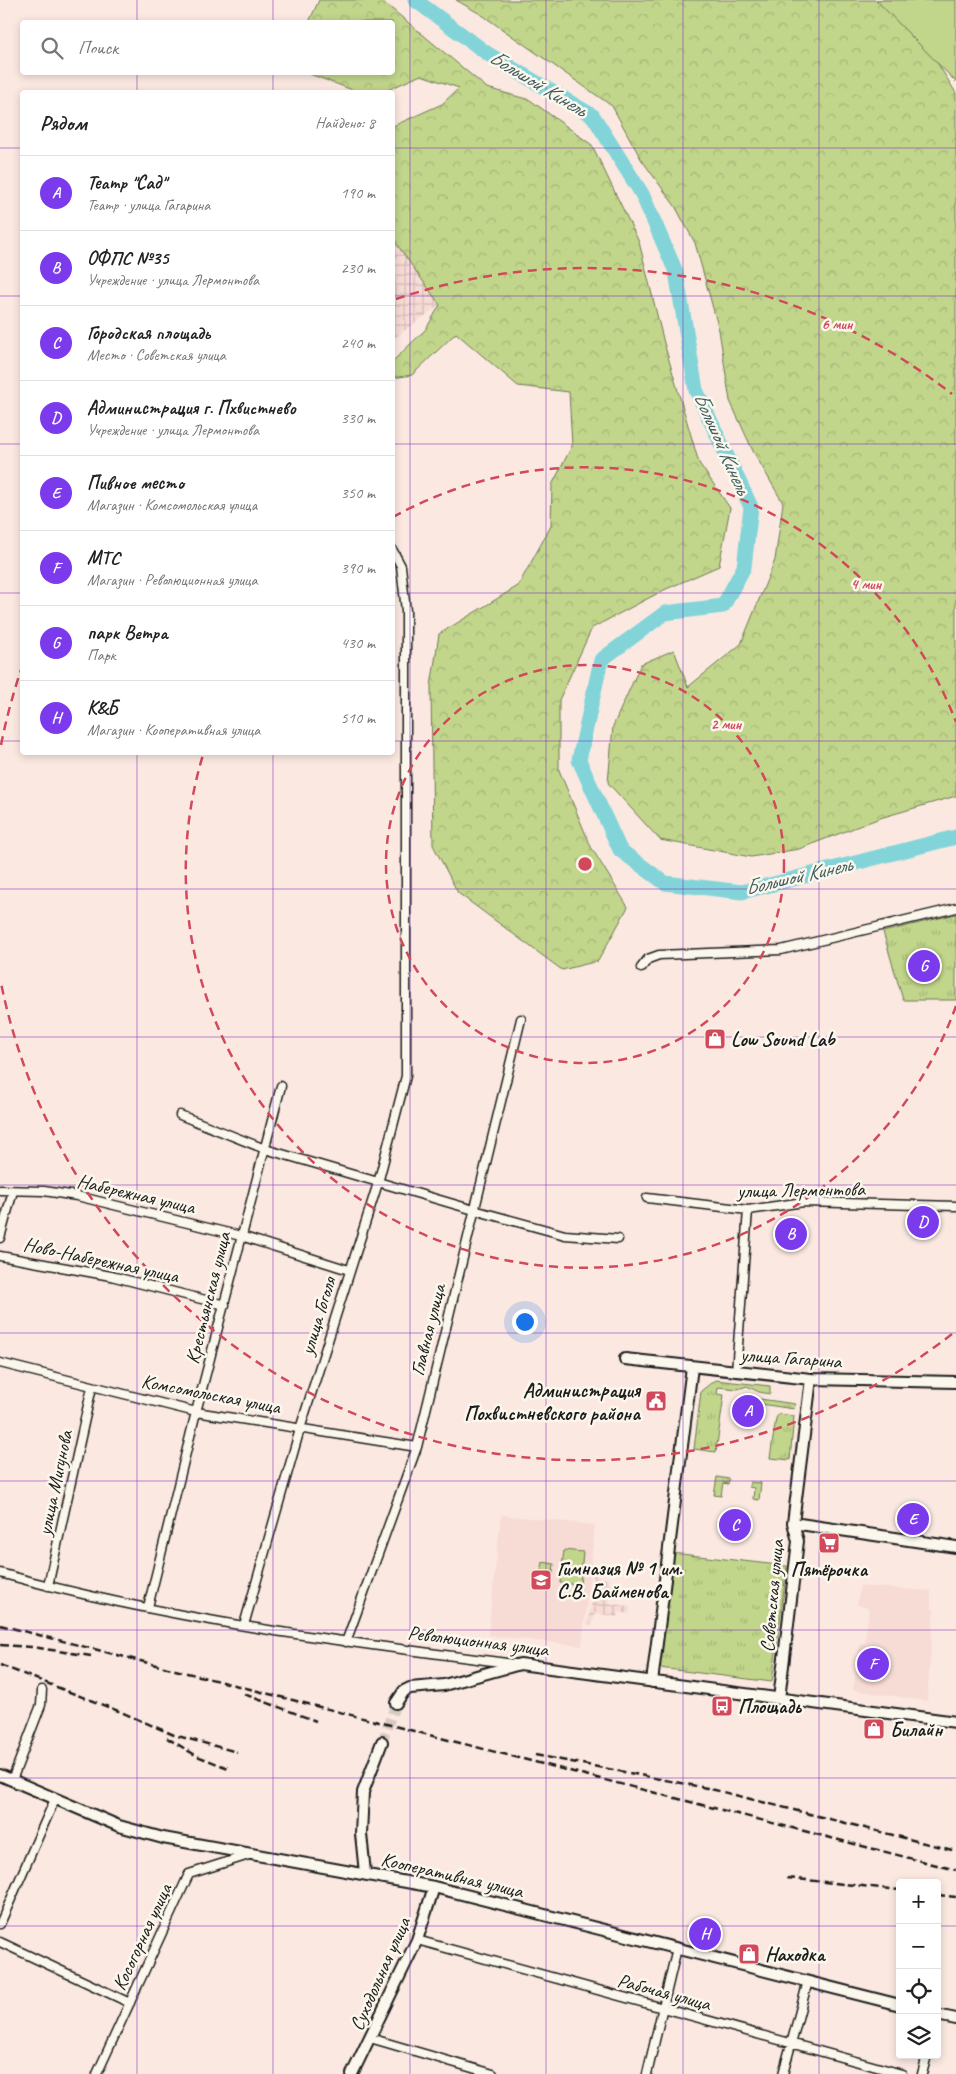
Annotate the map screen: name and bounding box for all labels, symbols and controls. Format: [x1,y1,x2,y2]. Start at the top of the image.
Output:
search box [20,20,395,75]
icon: search [38,34,66,62]
text: Поиск [78,36,118,60]
water label: Большой Кинель [485,44,593,123]
text: Рядом [40,110,87,136]
text: Найдено: 8 [315,113,375,133]
text: Театр "Сад" [87,171,166,195]
text: A [52,183,60,203]
text: 190 m [341,183,375,203]
text: Театр · улица Гагарина [87,195,210,215]
text: ОФПС №35 [87,246,168,270]
text: B [52,258,60,278]
text: 230 m [341,258,375,278]
text: Учреждение · улица Лермонтова [87,270,259,290]
text: 6 мин [822,315,854,334]
text: Городская площадь [87,321,210,345]
text: C [52,333,60,353]
text: 240 m [341,333,375,353]
text: Место · Советская улица [87,345,226,365]
water label: Большой Кинель [688,388,757,500]
text: Администрация г. Пхвистнево [87,396,296,420]
text: D [51,408,61,428]
text: 330 m [341,408,375,428]
text: Учреждение · улица Лермонтова [87,420,259,440]
text: Пивное место [87,471,184,495]
text: E [52,483,60,503]
text: 350 m [341,483,375,503]
text: Магазин · Комсомольская улица [87,495,257,515]
text: МТС [87,546,120,570]
text: F [52,558,60,578]
text: 390 m [341,558,375,578]
text: Магазин · Революционная улица [87,570,258,590]
text: 4 мин [851,575,883,594]
text: парк Ветра [87,621,167,645]
text: G [52,633,60,653]
text: 430 m [341,633,375,653]
text: Парк [87,645,116,665]
text: К&Б [87,696,117,720]
text: H [51,708,61,728]
text: 510 m [341,708,375,728]
text: 2 мин [711,715,743,734]
text: Магазин · Кооперативная улица [87,720,260,740]
water label: Большой Кинель [742,851,856,901]
centre of rings [576,855,594,873]
pin: G [908,947,940,985]
shop icon: Low Sound Lab [703,1027,727,1051]
place label: Low Sound Lab [731,1027,837,1052]
street label: Набережная улица [75,1168,199,1220]
street label: улица Лермонтова [736,1176,866,1204]
pin: D [907,1203,939,1241]
pin: B [775,1215,807,1253]
street label: Крестьянская улица [180,1228,237,1367]
street label: Ново-Набережная улица [21,1231,183,1289]
street label: улица Гоголя [294,1272,342,1359]
street label: Главная улица [405,1280,452,1378]
your location [512,1309,538,1335]
street label: улица Гагарина [739,1342,844,1374]
street label: Комсомольская улица [139,1368,284,1420]
place label: Администрация Похвистневского района [464,1378,642,1426]
public building icon: Администрация Похвистневского района [644,1389,668,1413]
pin: A [732,1392,764,1430]
street label: улица Мигунова [31,1427,79,1539]
pin: E [897,1500,929,1538]
pin: C [719,1506,751,1544]
supermarket icon: Пятёрочка [817,1531,841,1555]
street label: Советская улица [755,1537,789,1653]
place label: Гимназия № 1 им. С.В. Байменова [557,1556,683,1604]
place label: Пятёрочка [791,1557,869,1582]
school or university icon: Гимназия № 1 им. С.В. Байменова [529,1568,553,1592]
street label: Революционная улица [406,1620,551,1662]
pin: F [857,1645,889,1683]
bus stop icon: Площадь [710,1694,734,1718]
place label: Площадь [738,1694,802,1719]
shop icon: Билайн [862,1717,886,1741]
place label: Билайн [890,1717,943,1742]
street label: Кооперативная улица [379,1847,527,1904]
street label: Косогорная улица [106,1878,178,1994]
map controls [896,1879,941,2059]
button: + [896,1879,941,1924]
street label: Суходольная улица [344,1912,417,2035]
pin: H [689,1915,721,1953]
button: − [896,1924,941,1969]
shop icon: Находка [737,1942,761,1966]
place label: Находка [765,1942,827,1967]
street label: Рабочая улица [615,1968,715,2017]
button: locate [896,1969,941,2014]
button: layers [896,2014,941,2059]

